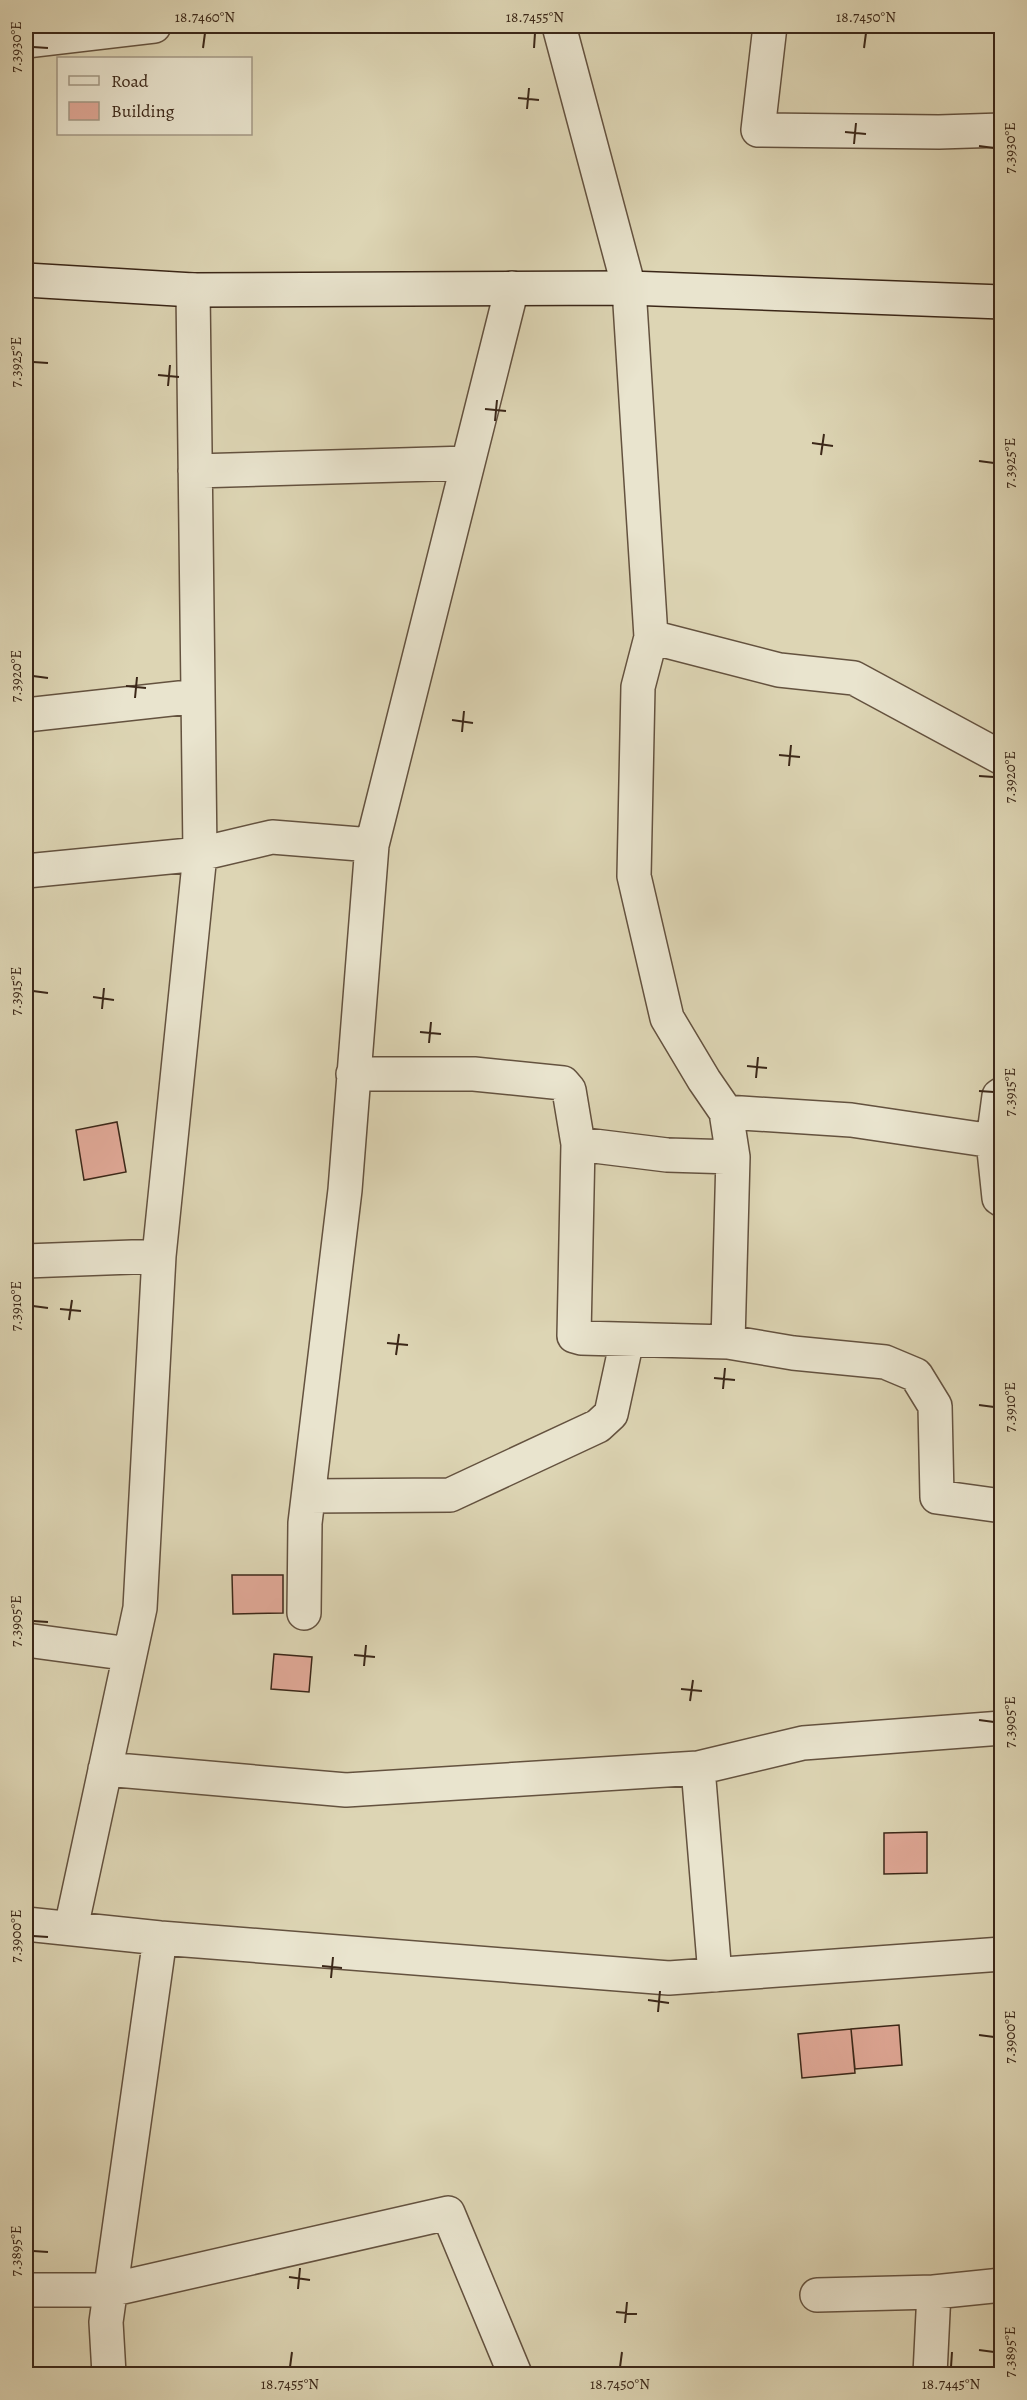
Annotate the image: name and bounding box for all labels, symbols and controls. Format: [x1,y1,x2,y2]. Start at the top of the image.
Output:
text: 18.7460°N [175,7,235,27]
text: 18.7455°N [506,7,564,27]
text: 18.7450°N [836,7,896,27]
text: 7.3930°E [6,21,26,73]
legend [57,57,252,135]
text: Road [111,69,149,93]
text: Building [111,99,175,123]
text: 7.3930°E [1000,122,1020,174]
text: 7.3925°E [6,337,26,387]
text: 7.3925°E [1000,438,1020,488]
text: 7.3920°E [6,650,26,702]
text: 7.3920°E [1000,751,1020,803]
text: 7.3915°E [6,967,26,1015]
text: 7.3915°E [1000,1068,1020,1116]
text: 7.3910°E [6,1281,26,1331]
text: 7.3910°E [1000,1382,1020,1432]
text: 7.3905°E [6,1595,26,1647]
text: 7.3905°E [1000,1696,1020,1748]
text: 7.3900°E [6,1909,26,1963]
text: 7.3900°E [1000,2010,1020,2064]
text: 7.3895°E [6,2225,26,2277]
text: 7.3895°E [1000,2326,1020,2378]
text: 18.7455°N [261,2374,319,2394]
text: 18.7450°N [590,2374,650,2394]
text: 18.7445°N [922,2374,981,2394]

